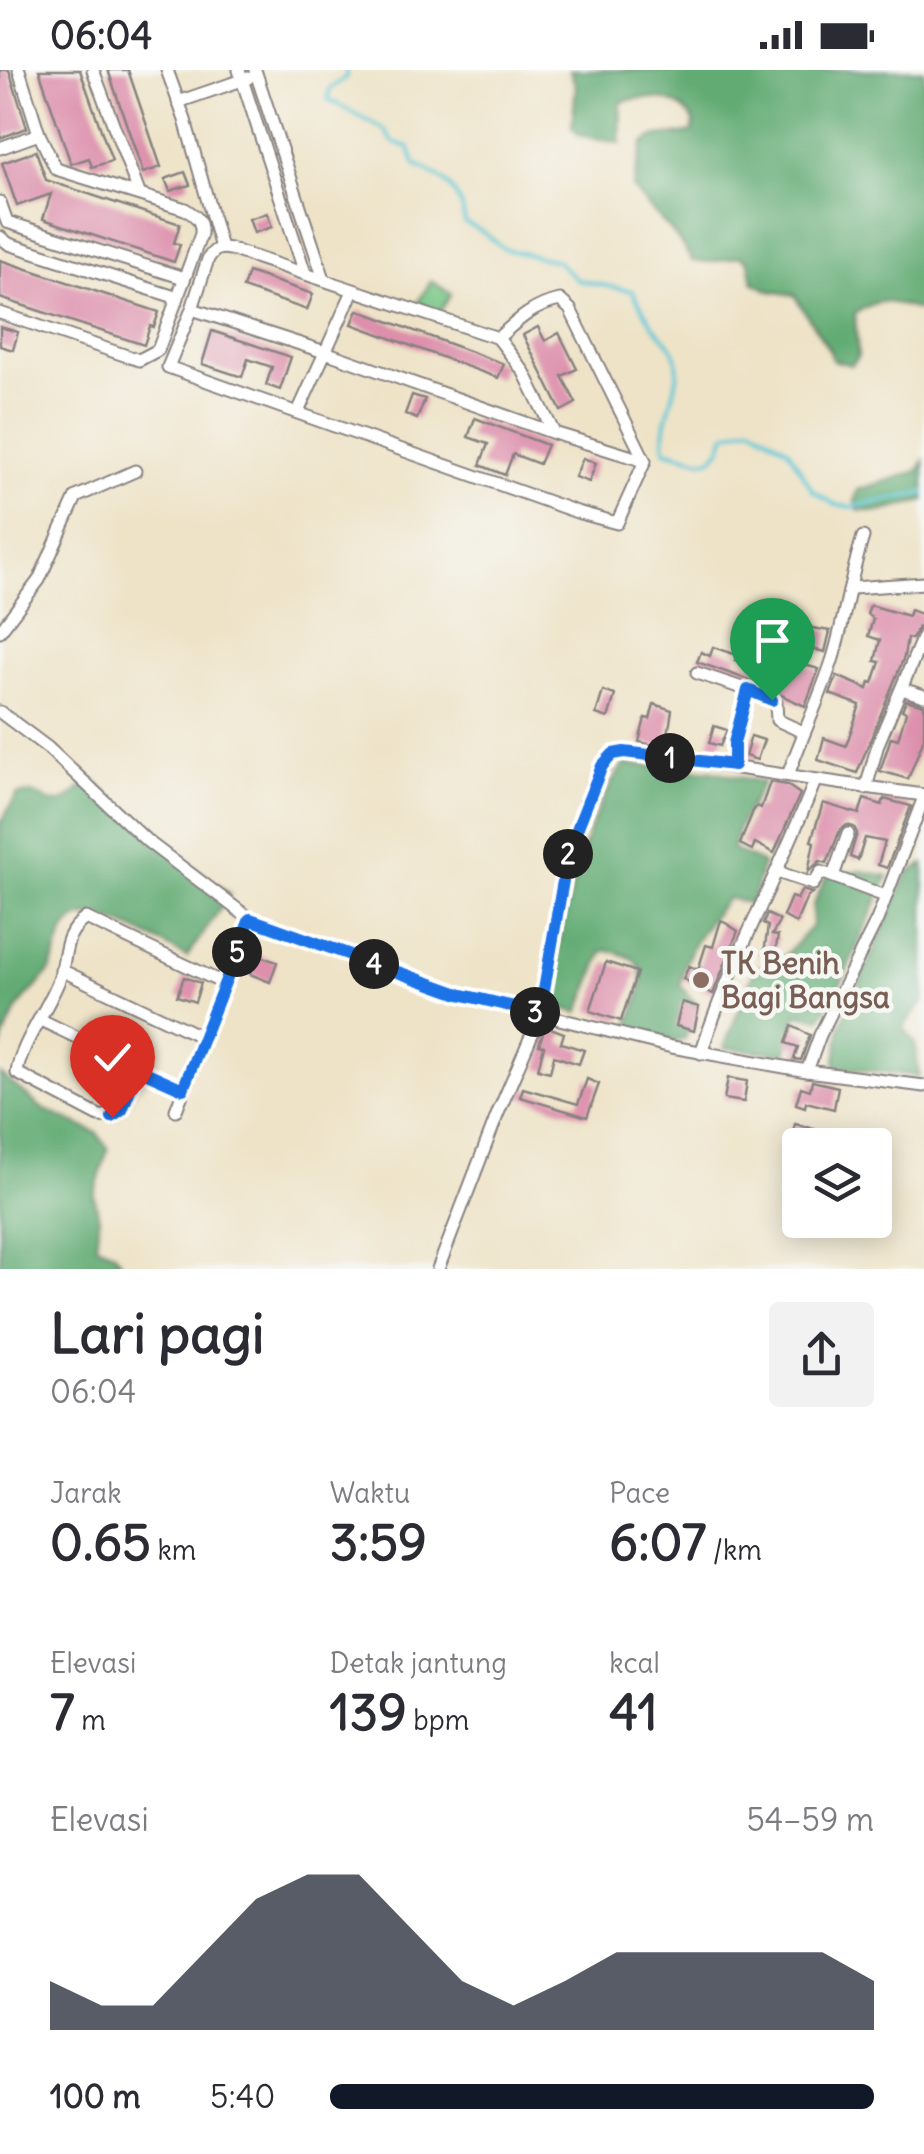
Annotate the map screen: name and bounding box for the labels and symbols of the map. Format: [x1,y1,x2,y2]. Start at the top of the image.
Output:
pin [730,598,815,701]
pin: 1 [645,733,695,783]
pin: 2 [543,829,593,879]
pin: 5 [212,927,262,977]
pin: 4 [349,939,399,989]
place label: TK Benih Bagi Bangsa [721,944,890,1016]
marker: TK Benih Bagi Bangsa [690,969,712,991]
pin: 3 [510,987,560,1037]
pin [70,1015,155,1118]

